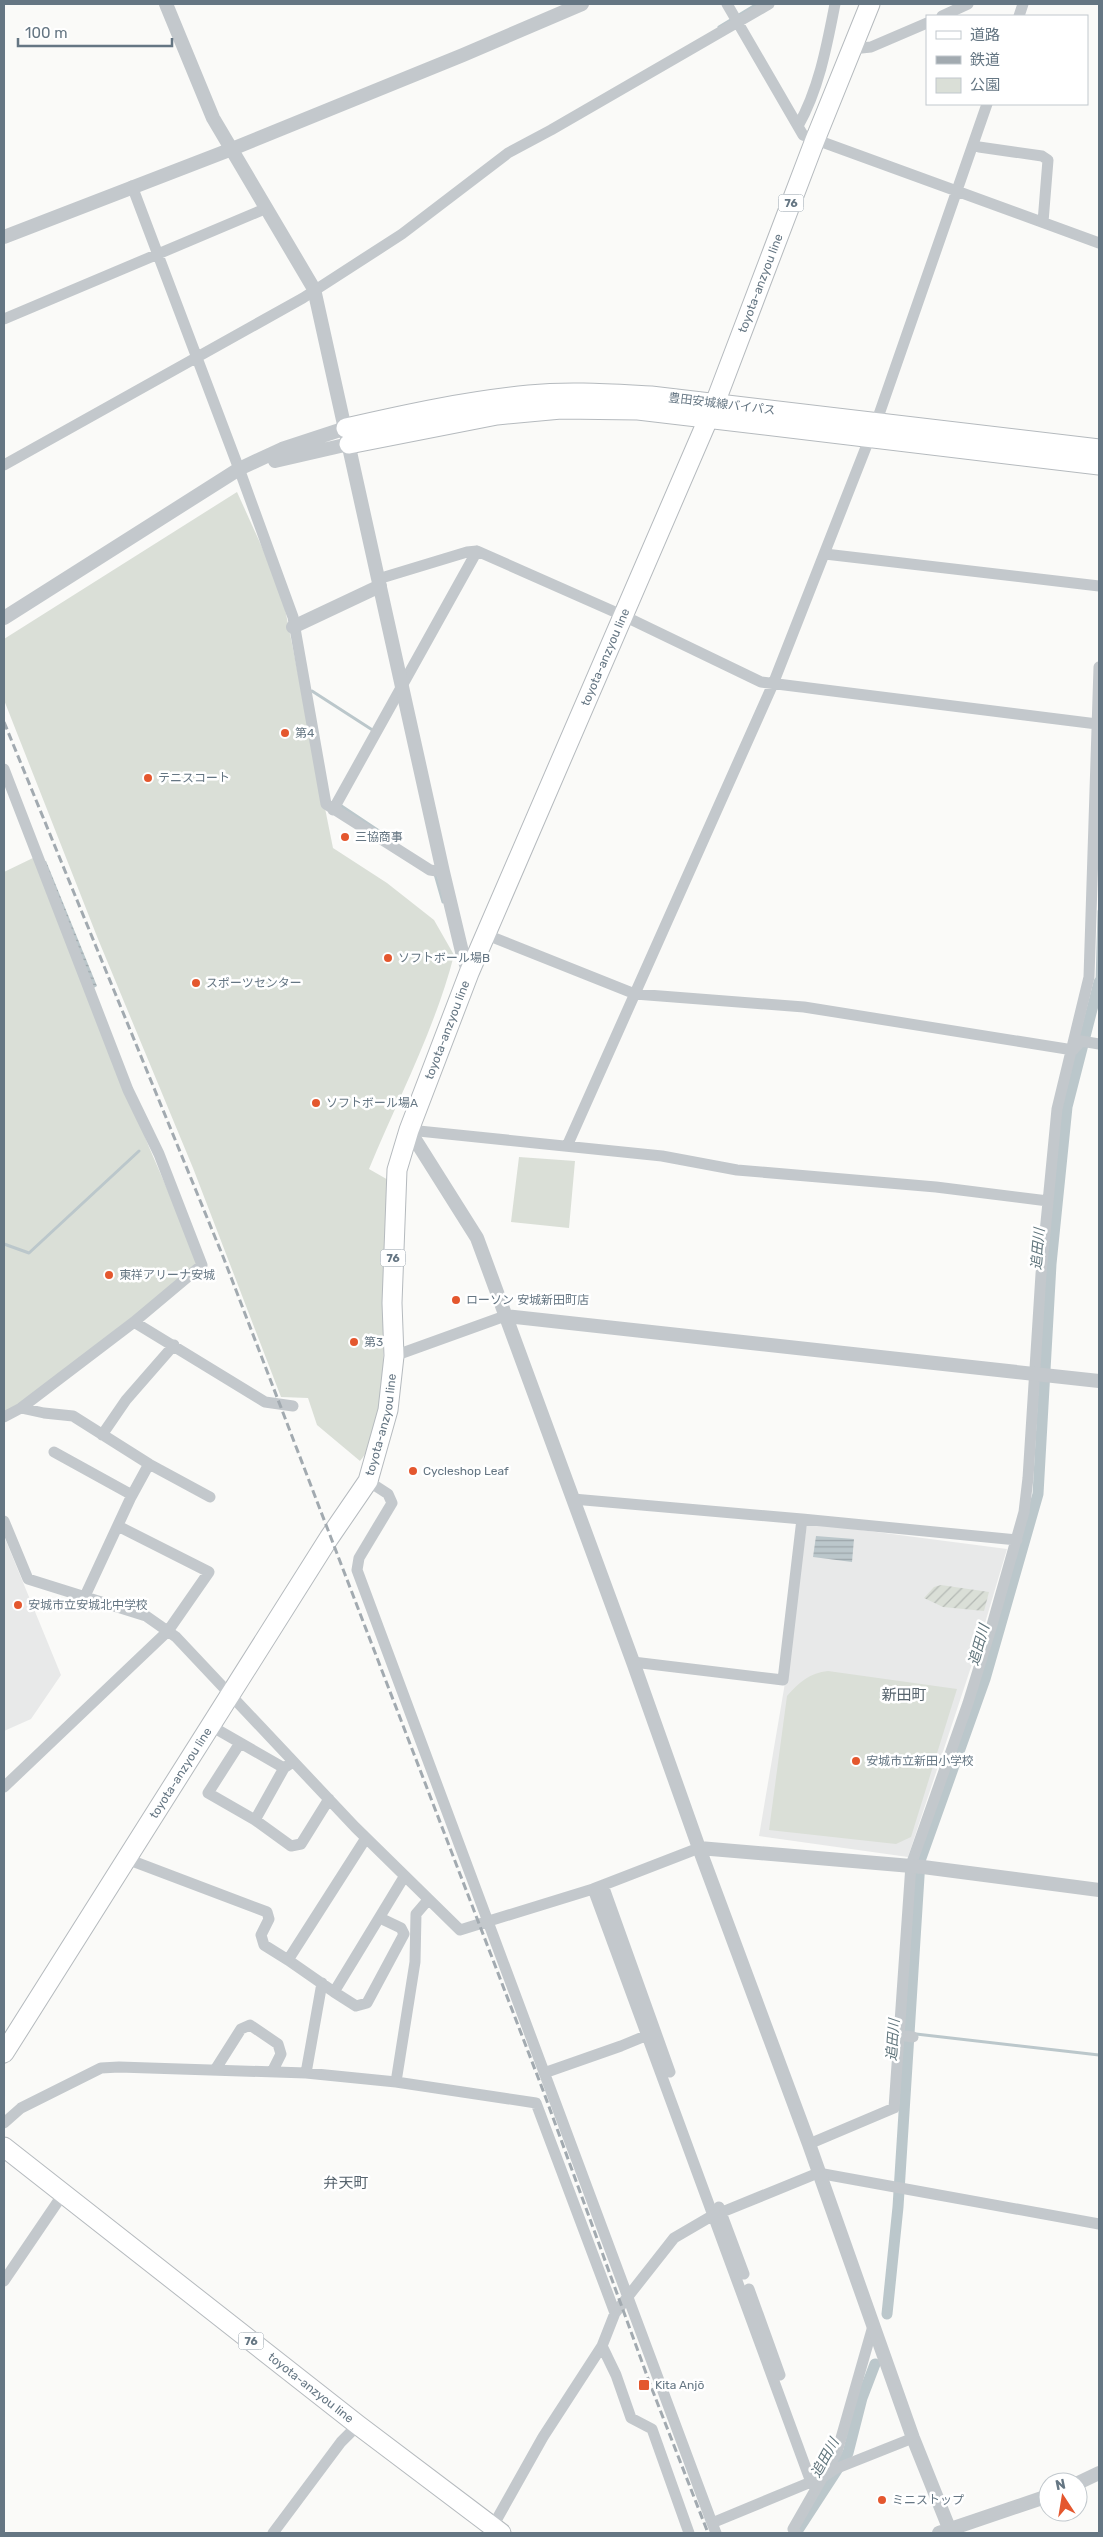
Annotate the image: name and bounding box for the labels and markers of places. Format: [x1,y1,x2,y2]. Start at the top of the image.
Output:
place label: 第4 [295,726,315,740]
marker: 第4 [279,727,291,739]
place label: テニスコート [158,771,230,785]
marker: テニスコート [142,772,154,784]
place label: 三協商事 [355,830,403,844]
marker: 三協商事 [339,831,351,843]
place label: ソフトボール場B [398,951,490,965]
marker: ソフトボール場B [382,952,394,964]
place label: スポーツセンター [206,976,302,990]
marker: スポーツセンター [190,977,202,989]
place label: ソフトボール場A [326,1096,418,1110]
marker: ソフトボール場A [310,1097,322,1109]
place label: 東祥アリーナ安城 [119,1268,215,1282]
marker: 東祥アリーナ安城 [103,1269,115,1281]
place label: ローソン 安城新田町店 [466,1293,589,1307]
marker: ローソン 安城新田町店 [450,1294,462,1306]
place label: 第3 [364,1335,383,1349]
marker: 第3 [348,1336,360,1348]
place label: Cycleshop Leaf [423,1464,509,1478]
marker: Cycleshop Leaf [407,1465,419,1477]
place label: 安城市立安城北中学校 [28,1598,148,1612]
marker: 安城市立安城北中学校 [12,1599,24,1611]
place label: 安城市立新田小学校 [866,1754,974,1768]
marker: 安城市立新田小学校 [850,1755,862,1767]
marker: Kita Anjō [637,2378,651,2392]
place label: Kita Anjō [655,2378,704,2392]
place label: ミニストップ [892,2493,964,2507]
marker: ミニストップ [876,2494,888,2506]

